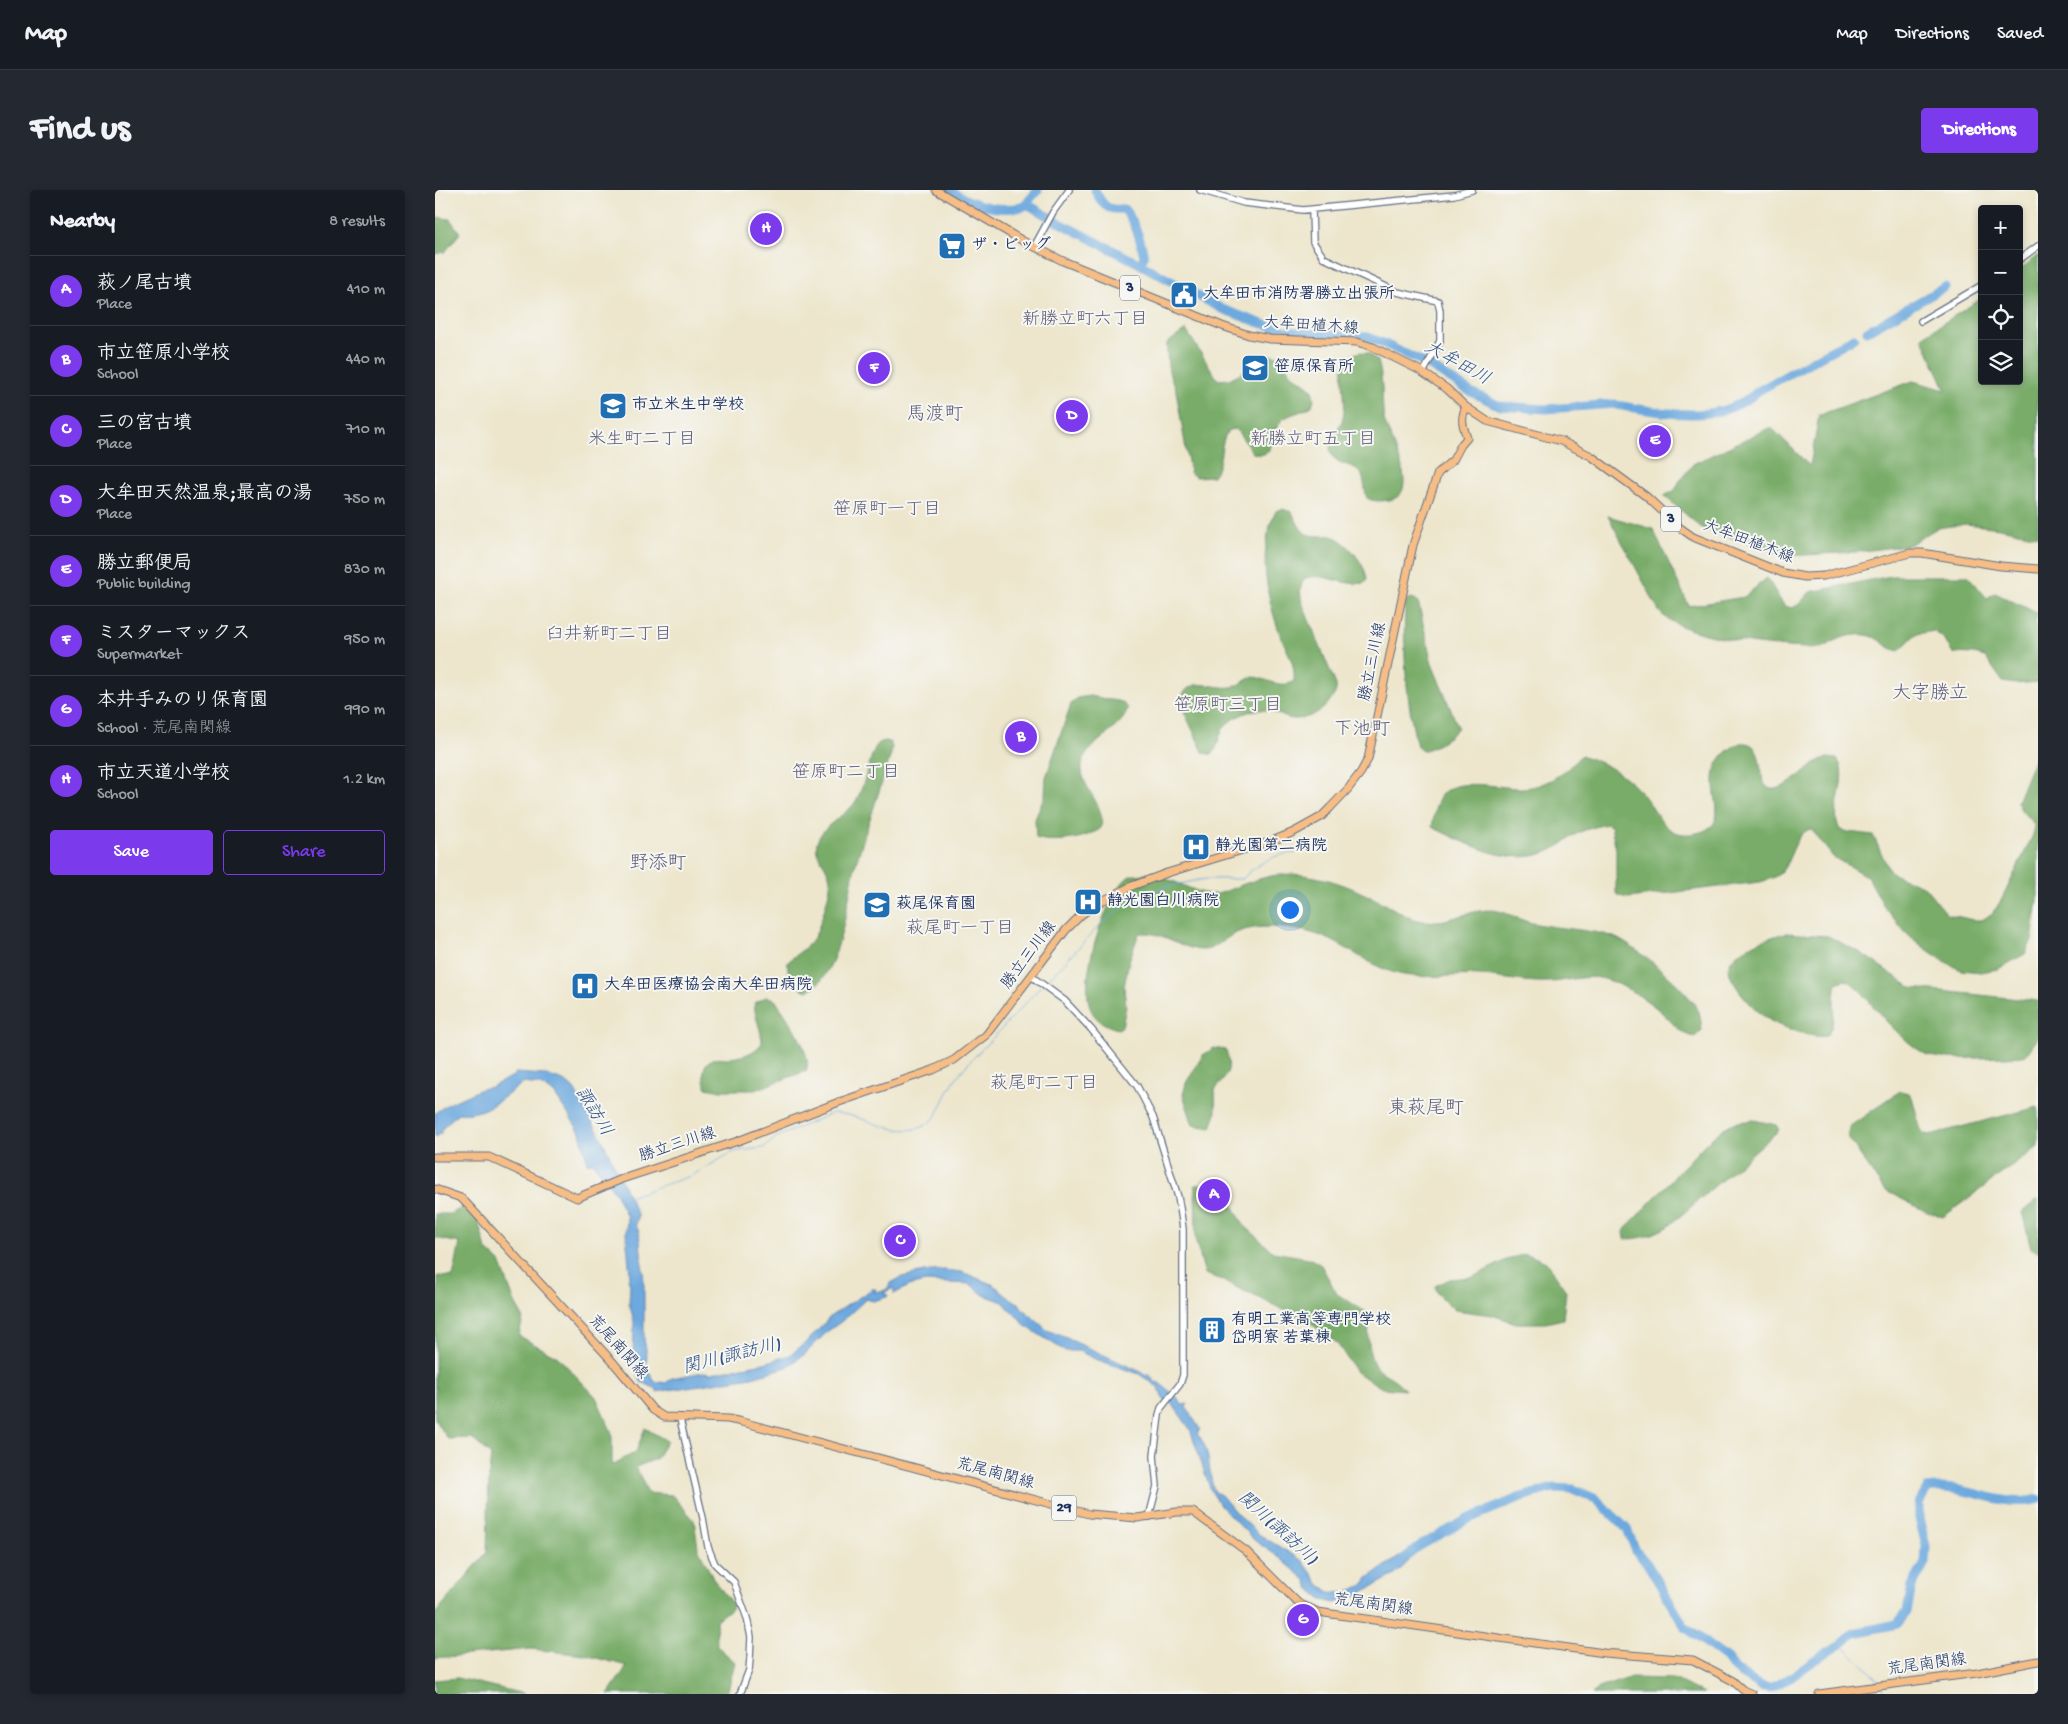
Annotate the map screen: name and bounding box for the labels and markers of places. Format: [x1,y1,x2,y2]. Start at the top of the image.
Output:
pin: H [750,210,782,248]
supermarket icon: ザ・ビッグ [937,231,967,261]
place label: ザ・ビッグ [971,235,1051,256]
public building icon: 大牟田市消防署勝立出張所 [1169,280,1199,310]
place label: 大牟田市消防署勝立出張所 [1203,284,1395,305]
pin: F [858,349,890,387]
school or university icon: 笹原保育所 [1240,353,1270,383]
place label: 笹原保育所 [1274,357,1354,378]
school or university icon: 市立米生中学校 [598,391,628,421]
place label: 市立米生中学校 [632,395,744,416]
pin: D [1056,397,1088,435]
pin: E [1639,422,1671,460]
pin: B [1005,718,1037,756]
hospital icon: 静光園第二病院 [1181,832,1211,862]
place label: 静光園第二病院 [1215,836,1327,857]
hospital icon: 静光園白川病院 [1073,887,1103,917]
school or university icon: 萩尾保育園 [862,890,892,920]
place label: 静光園白川病院 [1107,891,1219,912]
place label: 萩尾保育園 [896,894,976,915]
hospital icon: 大牟田医療協会南大牟田病院 [570,971,600,1001]
place label: 大牟田医療協会南大牟田病院 [604,975,812,996]
pin: A [1198,1176,1230,1214]
pin: C [884,1222,916,1260]
place label: 有明工業高等専門学校 岱明寮 若葉棟 [1231,1310,1391,1349]
building icon: 有明工業高等専門学校 岱明寮 若葉棟 [1197,1315,1227,1345]
pin: G [1287,1601,1319,1639]

